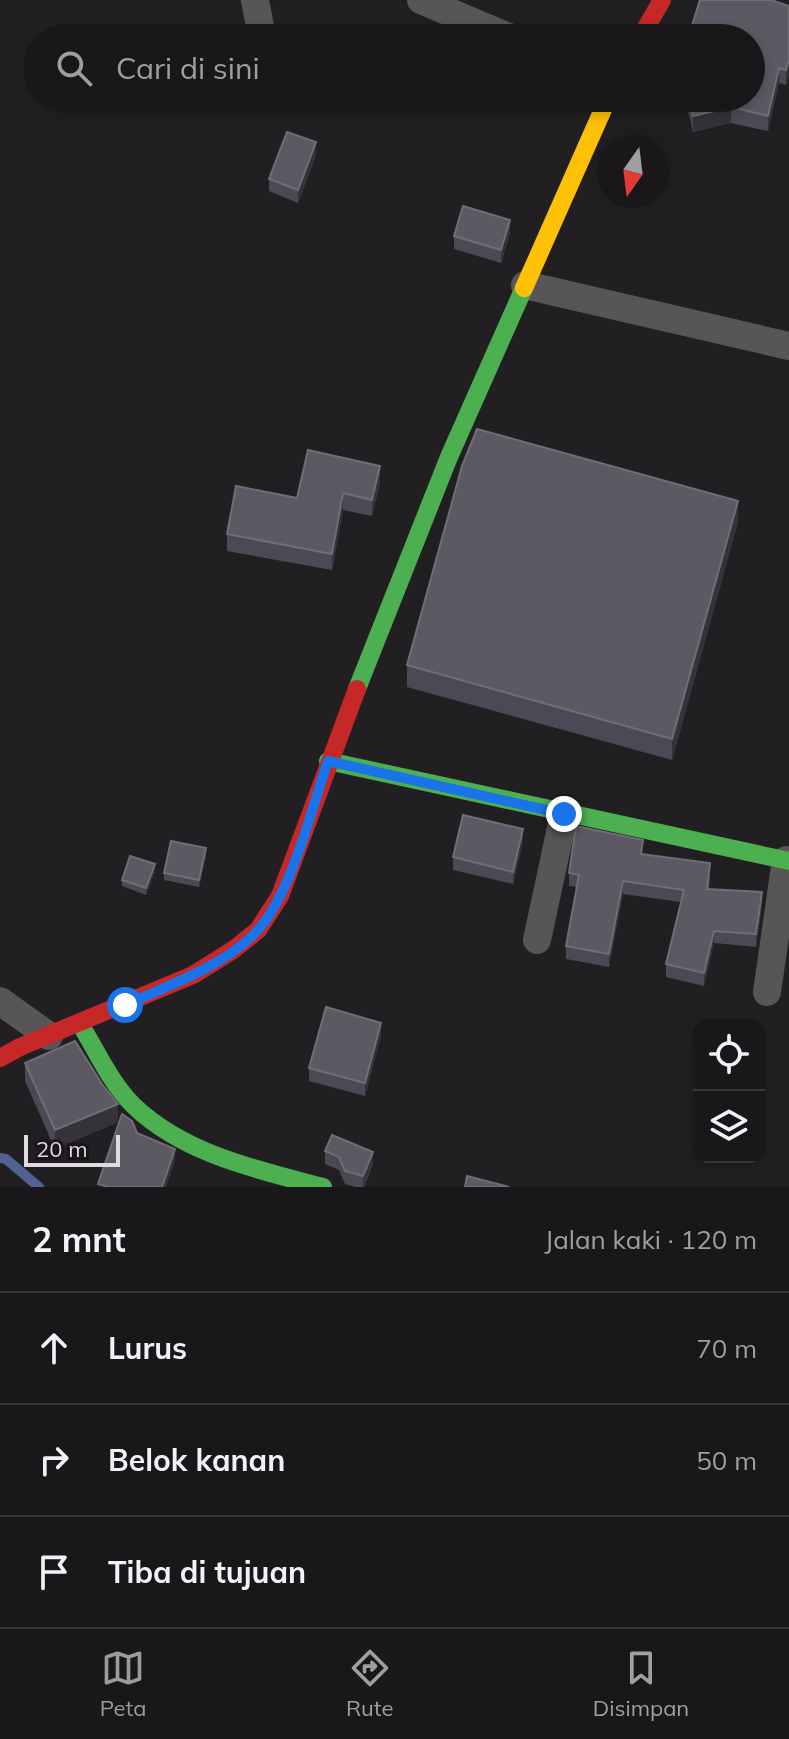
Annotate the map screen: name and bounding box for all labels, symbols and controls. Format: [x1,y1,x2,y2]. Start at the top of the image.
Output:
search box [24,24,765,112]
icon: search [52,46,96,90]
text: Cari di sini [116,49,260,87]
north arrow [597,136,669,208]
route end [546,796,582,832]
route start [107,987,143,1023]
map controls [693,1019,765,1163]
button: locate [693,1019,765,1091]
button: layers [693,1091,765,1163]
scale bar [24,1131,120,1167]
text: 20 m [36,1135,87,1163]
text: 2 mnt [32,1218,126,1261]
text: Jalan kaki · 120 m [545,1223,757,1256]
icon: ahead [32,1326,76,1370]
text: Lurus [108,1329,187,1367]
text: 70 m [696,1332,757,1365]
icon: right [32,1438,76,1482]
text: Belok kanan [108,1441,285,1479]
text: 50 m [696,1444,757,1477]
icon: arrive [32,1550,76,1594]
text: Tiba di tujuan [108,1553,306,1591]
tab: Peta [100,1646,146,1722]
tab: Rute [346,1646,393,1722]
tab: Disimpan [593,1646,689,1722]

